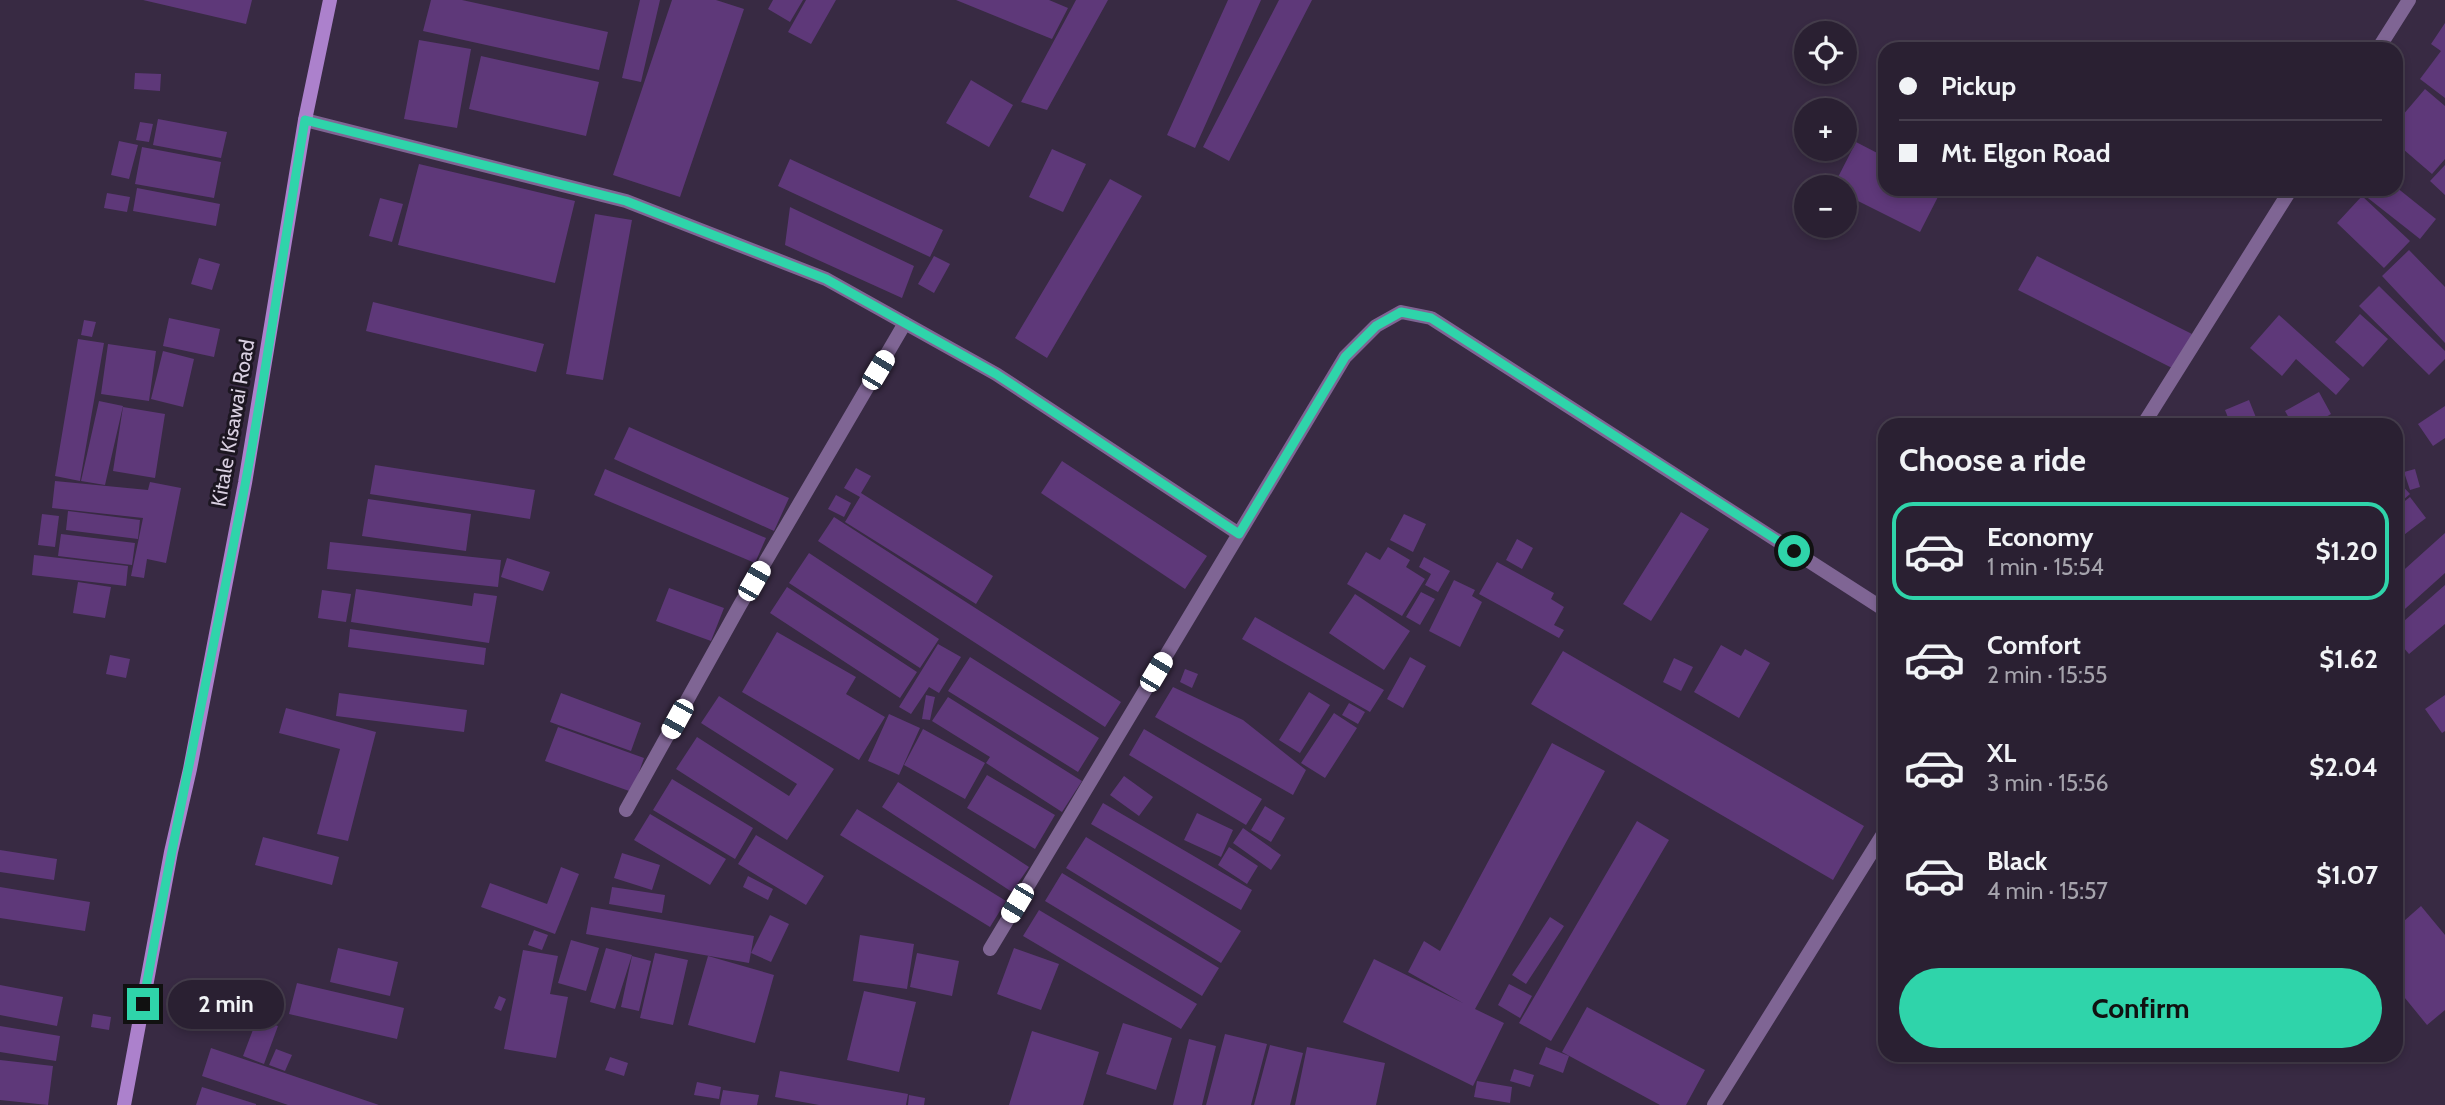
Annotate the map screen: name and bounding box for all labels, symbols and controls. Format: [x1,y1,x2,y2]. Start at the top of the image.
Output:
map controls [1794,21,1857,238]
button: locate [1794,21,1857,84]
text: Pickup [1941,70,2016,102]
button: + [1794,98,1857,161]
text: Mt. Elgon Road [1941,137,2111,169]
button: − [1794,175,1857,238]
street label: Kitale Kisawai Road [205,337,260,509]
car [859,347,898,393]
text: Choose a ride [1899,440,2086,479]
icon: car [1903,520,1966,583]
text: Economy [1987,521,2093,553]
route start [1778,535,1810,567]
text: $1.20 [2315,535,2378,567]
text: 1 min · 15:54 [1987,553,2104,581]
car [735,558,774,604]
icon: car [1903,628,1966,691]
text: Comfort [1987,629,2081,661]
text: $1.62 [2319,643,2378,675]
car [1137,649,1176,695]
text: 2 min · 15:55 [1987,661,2108,689]
car [658,696,697,742]
icon: car [1903,736,1966,799]
text: XL [1987,737,2016,769]
text: $2.04 [2309,751,2378,783]
text: 3 min · 15:56 [1987,769,2109,797]
icon: car [1903,844,1966,907]
text: Black [1987,845,2047,877]
text: $1.07 [2316,859,2378,891]
text: 4 min · 15:57 [1987,877,2108,905]
car [998,880,1037,926]
button: Confirm [1899,968,2382,1048]
callout: 2 min [168,979,283,1028]
route end [127,988,159,1020]
text: 2 min [198,990,254,1018]

